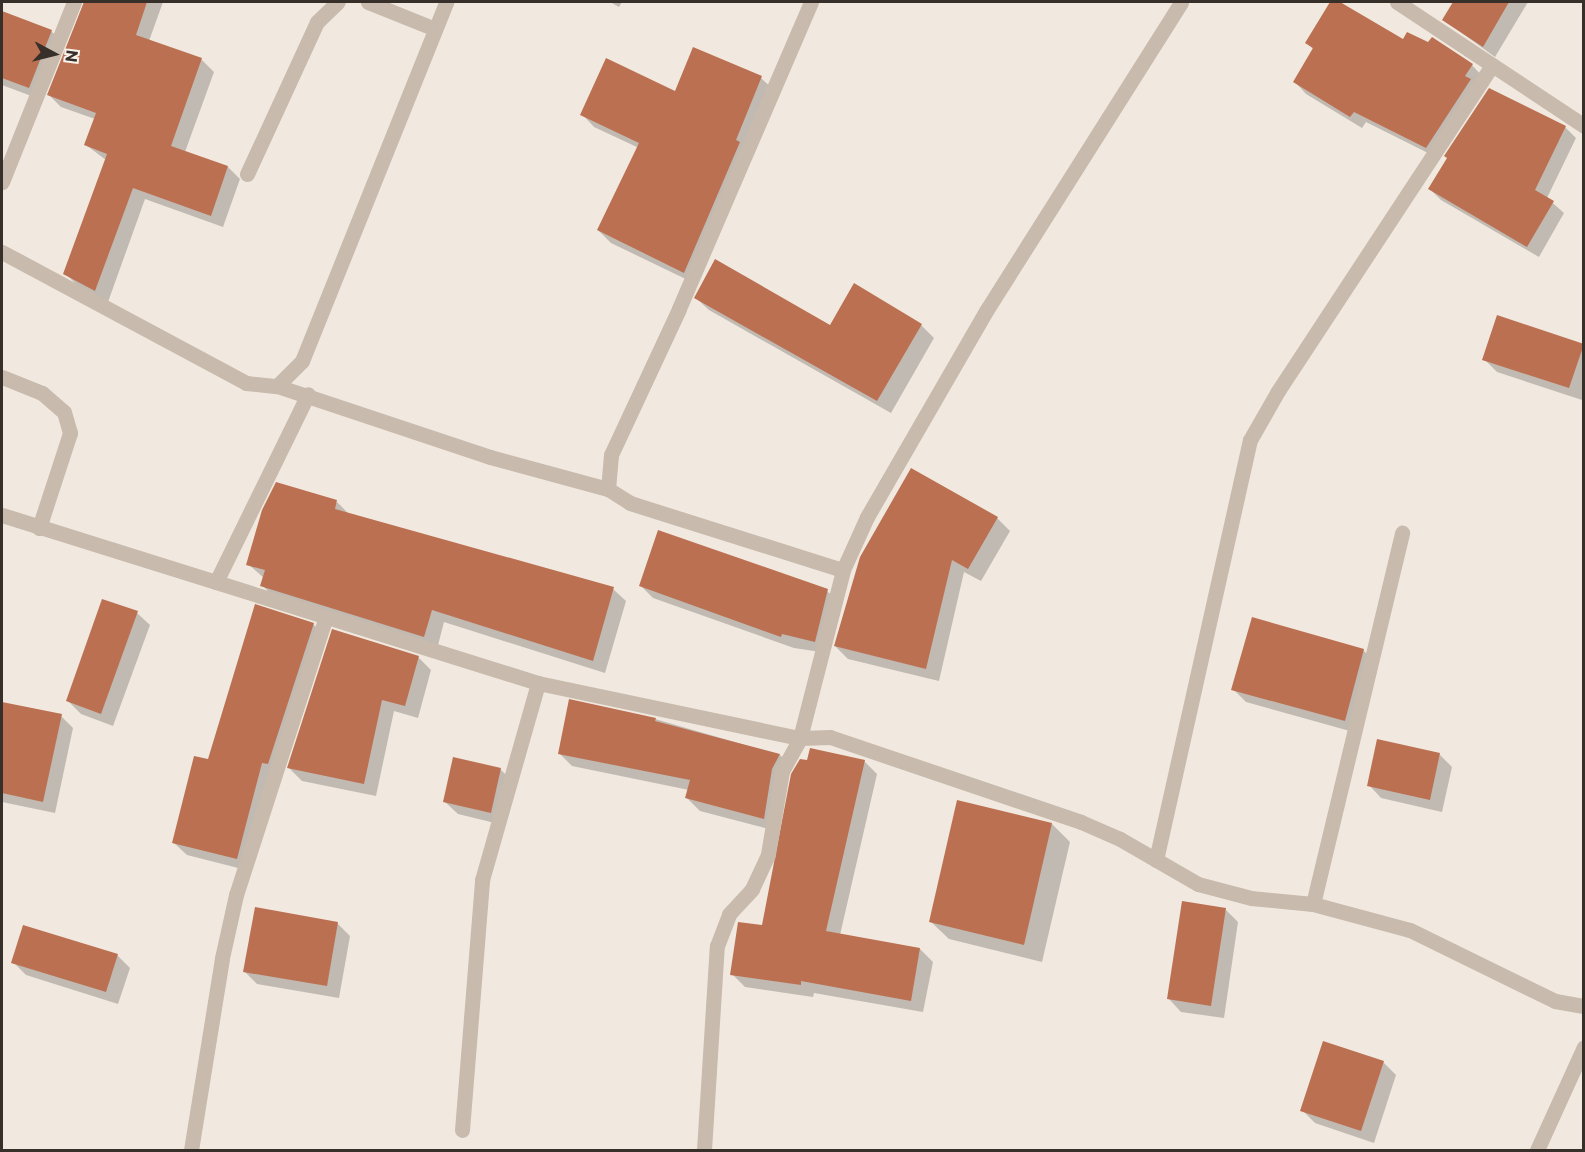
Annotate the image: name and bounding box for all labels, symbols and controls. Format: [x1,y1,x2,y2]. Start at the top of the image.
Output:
north arrow [24,24,84,84]
text: N [62,49,83,63]

